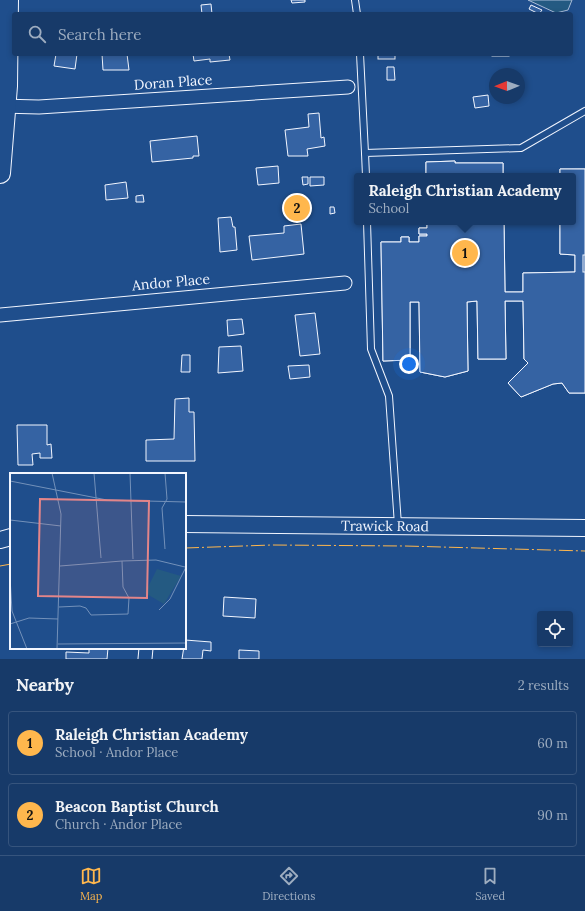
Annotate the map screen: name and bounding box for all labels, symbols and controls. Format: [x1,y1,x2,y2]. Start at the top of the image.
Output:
search box [12,12,573,56]
icon: search [26,23,48,45]
text: Search here [58,25,141,44]
north arrow [489,68,525,104]
street label: Doran Place [133,70,213,94]
popup [354,173,576,225]
text: Raleigh Christian Academy [368,181,562,200]
pin: 2 [284,193,310,223]
text: School [368,200,409,217]
pin: 1 [452,238,478,268]
street label: Andor Place [130,270,211,294]
your location [399,354,419,374]
inset map [10,473,186,649]
street label: Trawick Road [341,517,429,535]
map controls [537,611,573,647]
button: locate [537,611,573,647]
text: Nearby [16,674,74,696]
text: 2 results [518,677,569,694]
text: Raleigh Christian Academy [55,725,248,744]
text: 1 [27,735,33,752]
text: 60 m [537,735,568,752]
text: School · Andor Place [55,744,178,761]
text: Beacon Baptist Church [55,797,219,816]
text: 2 [27,807,33,824]
text: 90 m [537,807,568,824]
text: Church · Andor Place [55,816,182,833]
tab: Map [80,865,102,903]
tab: Directions [262,865,315,903]
tab: Saved [475,865,505,903]

